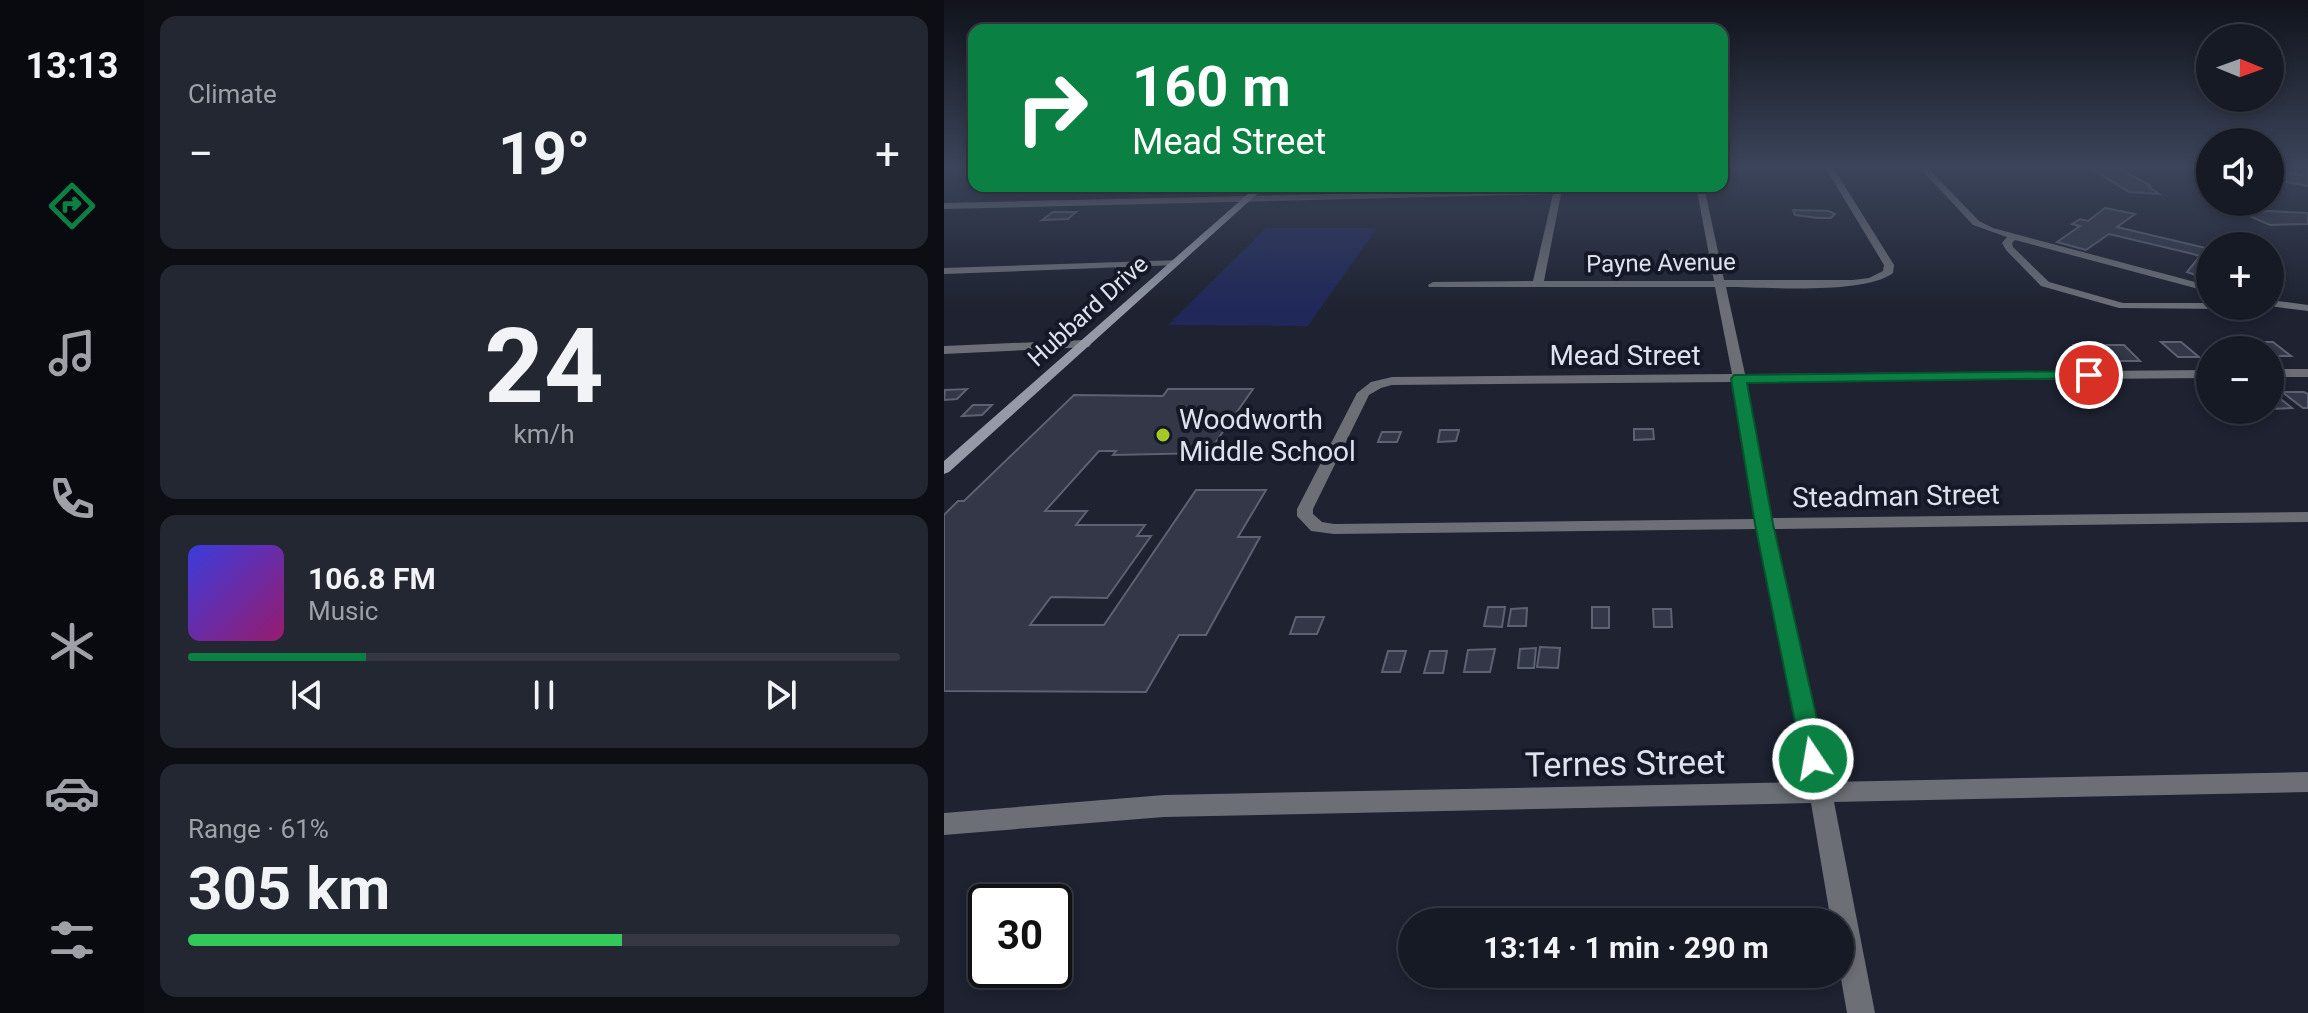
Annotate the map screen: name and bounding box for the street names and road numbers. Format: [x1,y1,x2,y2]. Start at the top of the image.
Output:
street label: Payne Avenue [1586,248,1736,278]
street label: Hubbard Drive [1022,250,1154,372]
street label: Mead Street [1549,339,1701,372]
street label: Steadman Street [1792,478,2000,514]
street label: Ternes Street [1524,741,1726,785]

